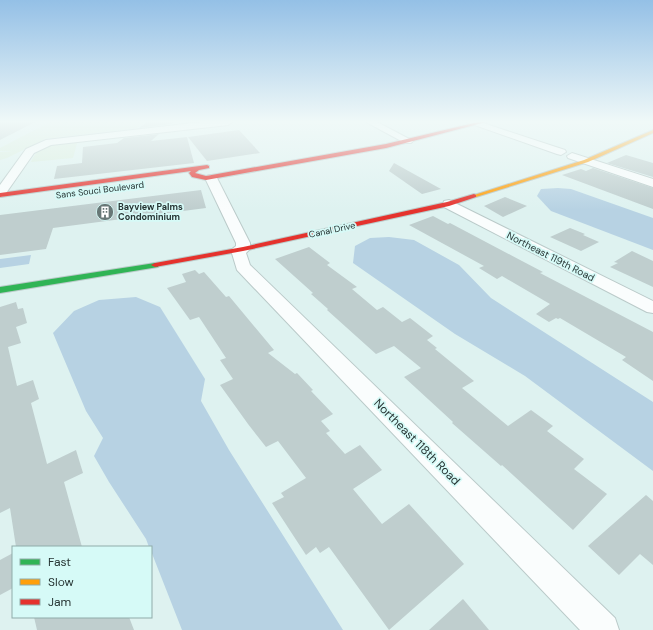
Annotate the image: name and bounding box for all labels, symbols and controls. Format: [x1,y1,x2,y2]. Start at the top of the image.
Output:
street label: Sans Souci Boulevard [55,179,145,201]
place label: Bayview Palms Condominium [118,201,183,223]
building icon: Bayview Palms Condominium [95,202,115,222]
street label: Canal Drive [308,219,356,241]
street label: Northeast 119th Road [505,229,597,284]
street label: Northeast 118th Road [370,395,464,489]
legend [12,546,152,618]
text: Fast [48,554,71,570]
text: Slow [48,574,74,590]
text: Jam [48,594,71,610]

